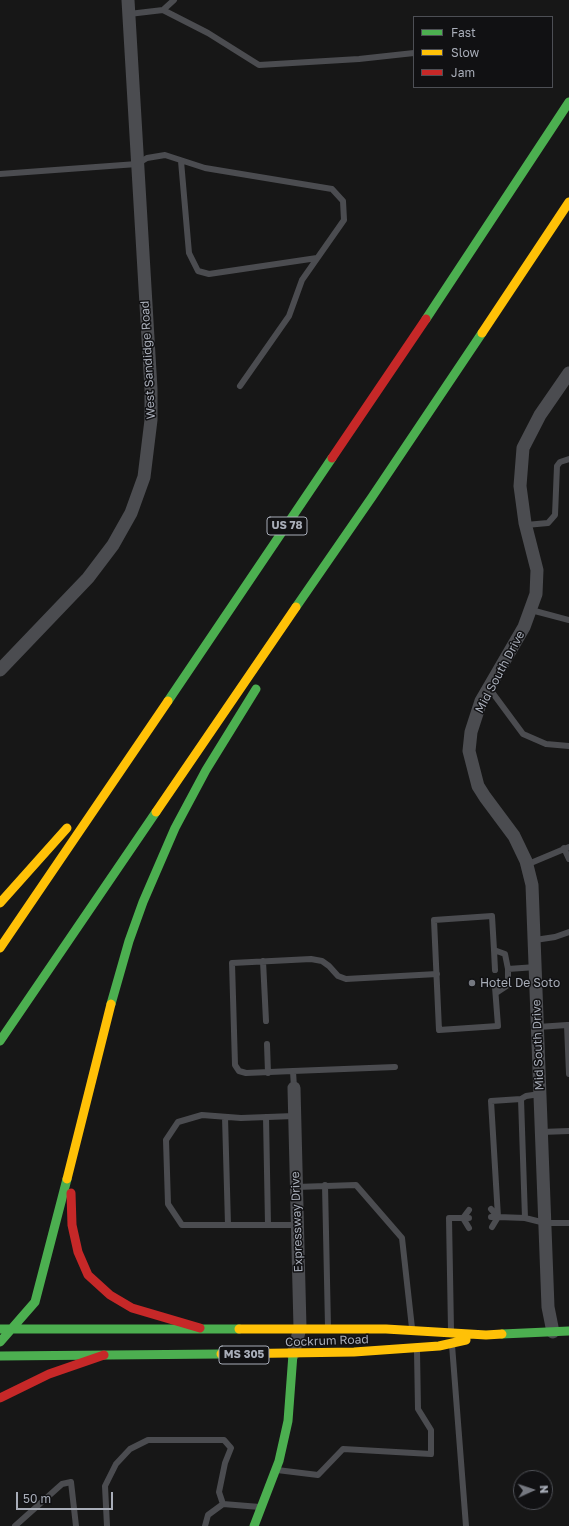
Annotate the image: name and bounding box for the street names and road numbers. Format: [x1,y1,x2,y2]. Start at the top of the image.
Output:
street label: West Sandidge Road [138,300,158,420]
road number: US 78 [267,517,307,535]
street label: Mid South Drive [472,628,528,716]
street label: Mid South Drive [529,999,547,1091]
street label: Expressway Drive [288,1171,306,1273]
street label: Cockrum Road [285,1332,369,1350]
road number: MS 305 [219,1346,269,1364]

